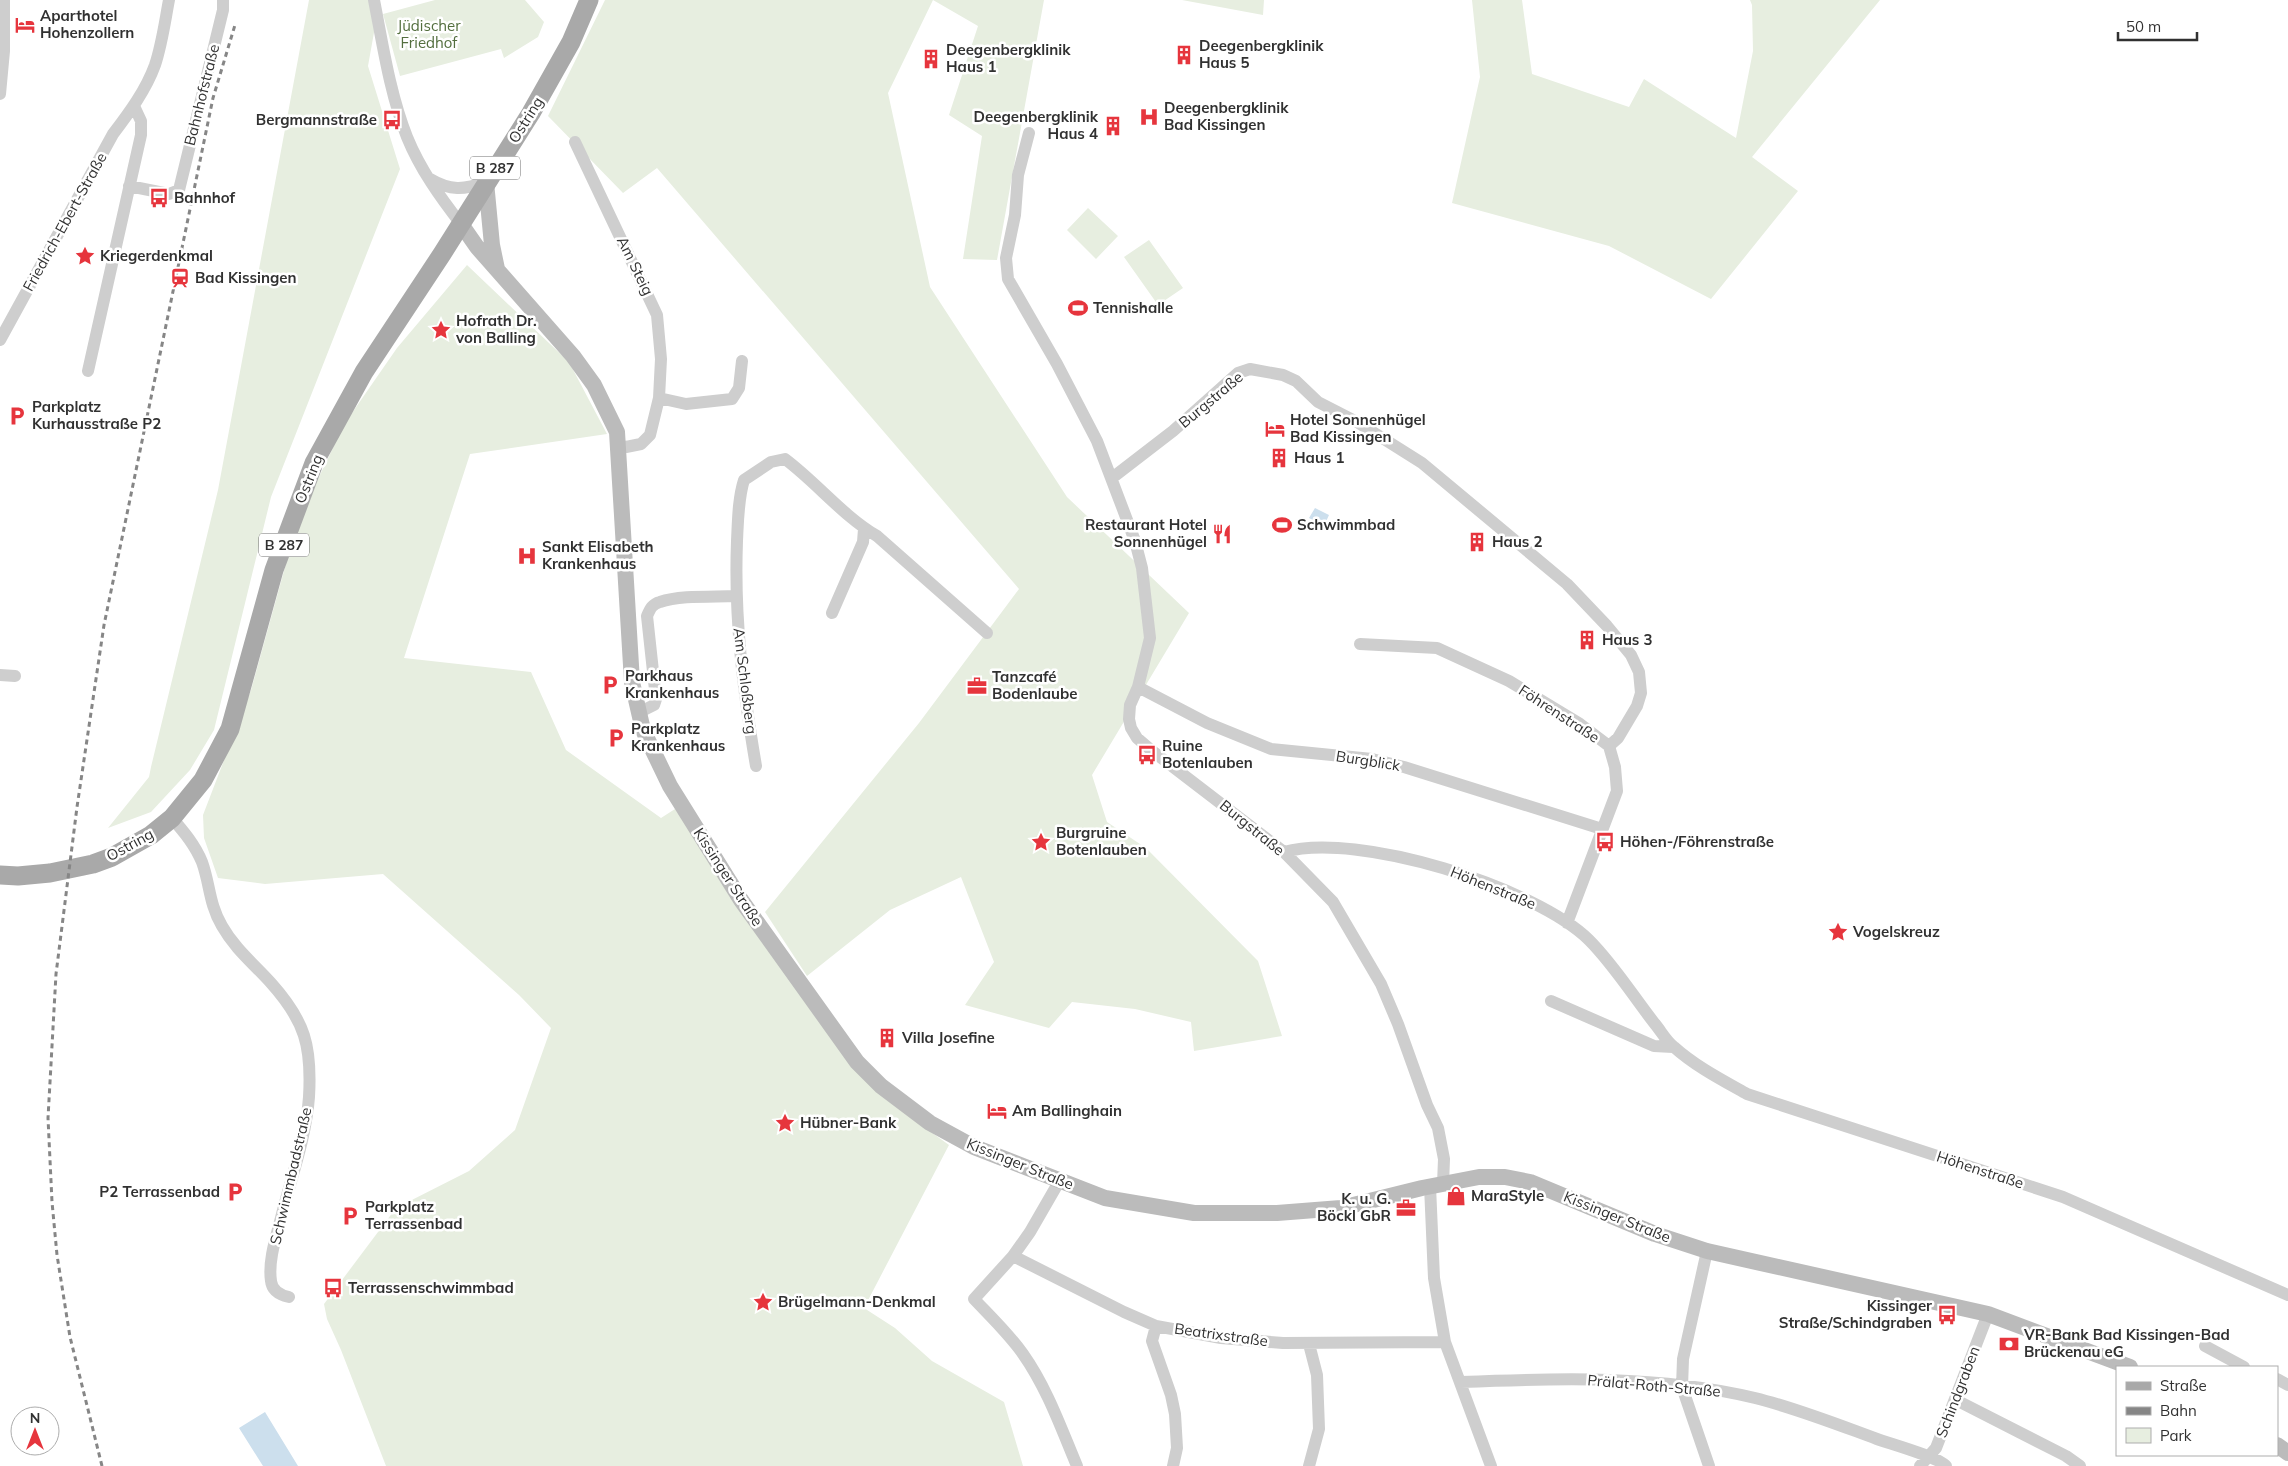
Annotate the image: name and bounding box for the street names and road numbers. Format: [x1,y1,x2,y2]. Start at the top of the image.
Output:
street label: Bahnhofstraße [180,42,223,147]
street label: Ostring [504,93,547,146]
street label: Friedrich-Ebert-Straße [18,149,111,294]
road number: B 287 [470,156,520,180]
street label: Am Steig [613,233,658,298]
street label: Burgstraße [1175,367,1247,432]
street label: Ostring [290,452,327,506]
road number: B 287 [259,534,309,556]
street label: Am Schloßberg [730,627,761,735]
street label: Föhrenstraße [1515,680,1603,747]
street label: Burgblick [1335,746,1402,775]
street label: Burgstraße [1216,796,1289,860]
street label: Ostring [103,824,157,865]
street label: Kissinger Straße [690,824,767,929]
street label: Höhenstraße [1448,862,1539,913]
street label: Schwimmbadstraße [265,1105,316,1246]
street label: Kissinger Straße [964,1133,1076,1194]
street label: Höhenstraße [1934,1147,2026,1193]
street label: Kissinger Straße [1561,1186,1673,1247]
street label: Beatrixstraße [1173,1319,1269,1350]
street label: Schindgraben [1931,1343,1984,1440]
street label: Prälat-Roth-Straße [1587,1370,1721,1401]

